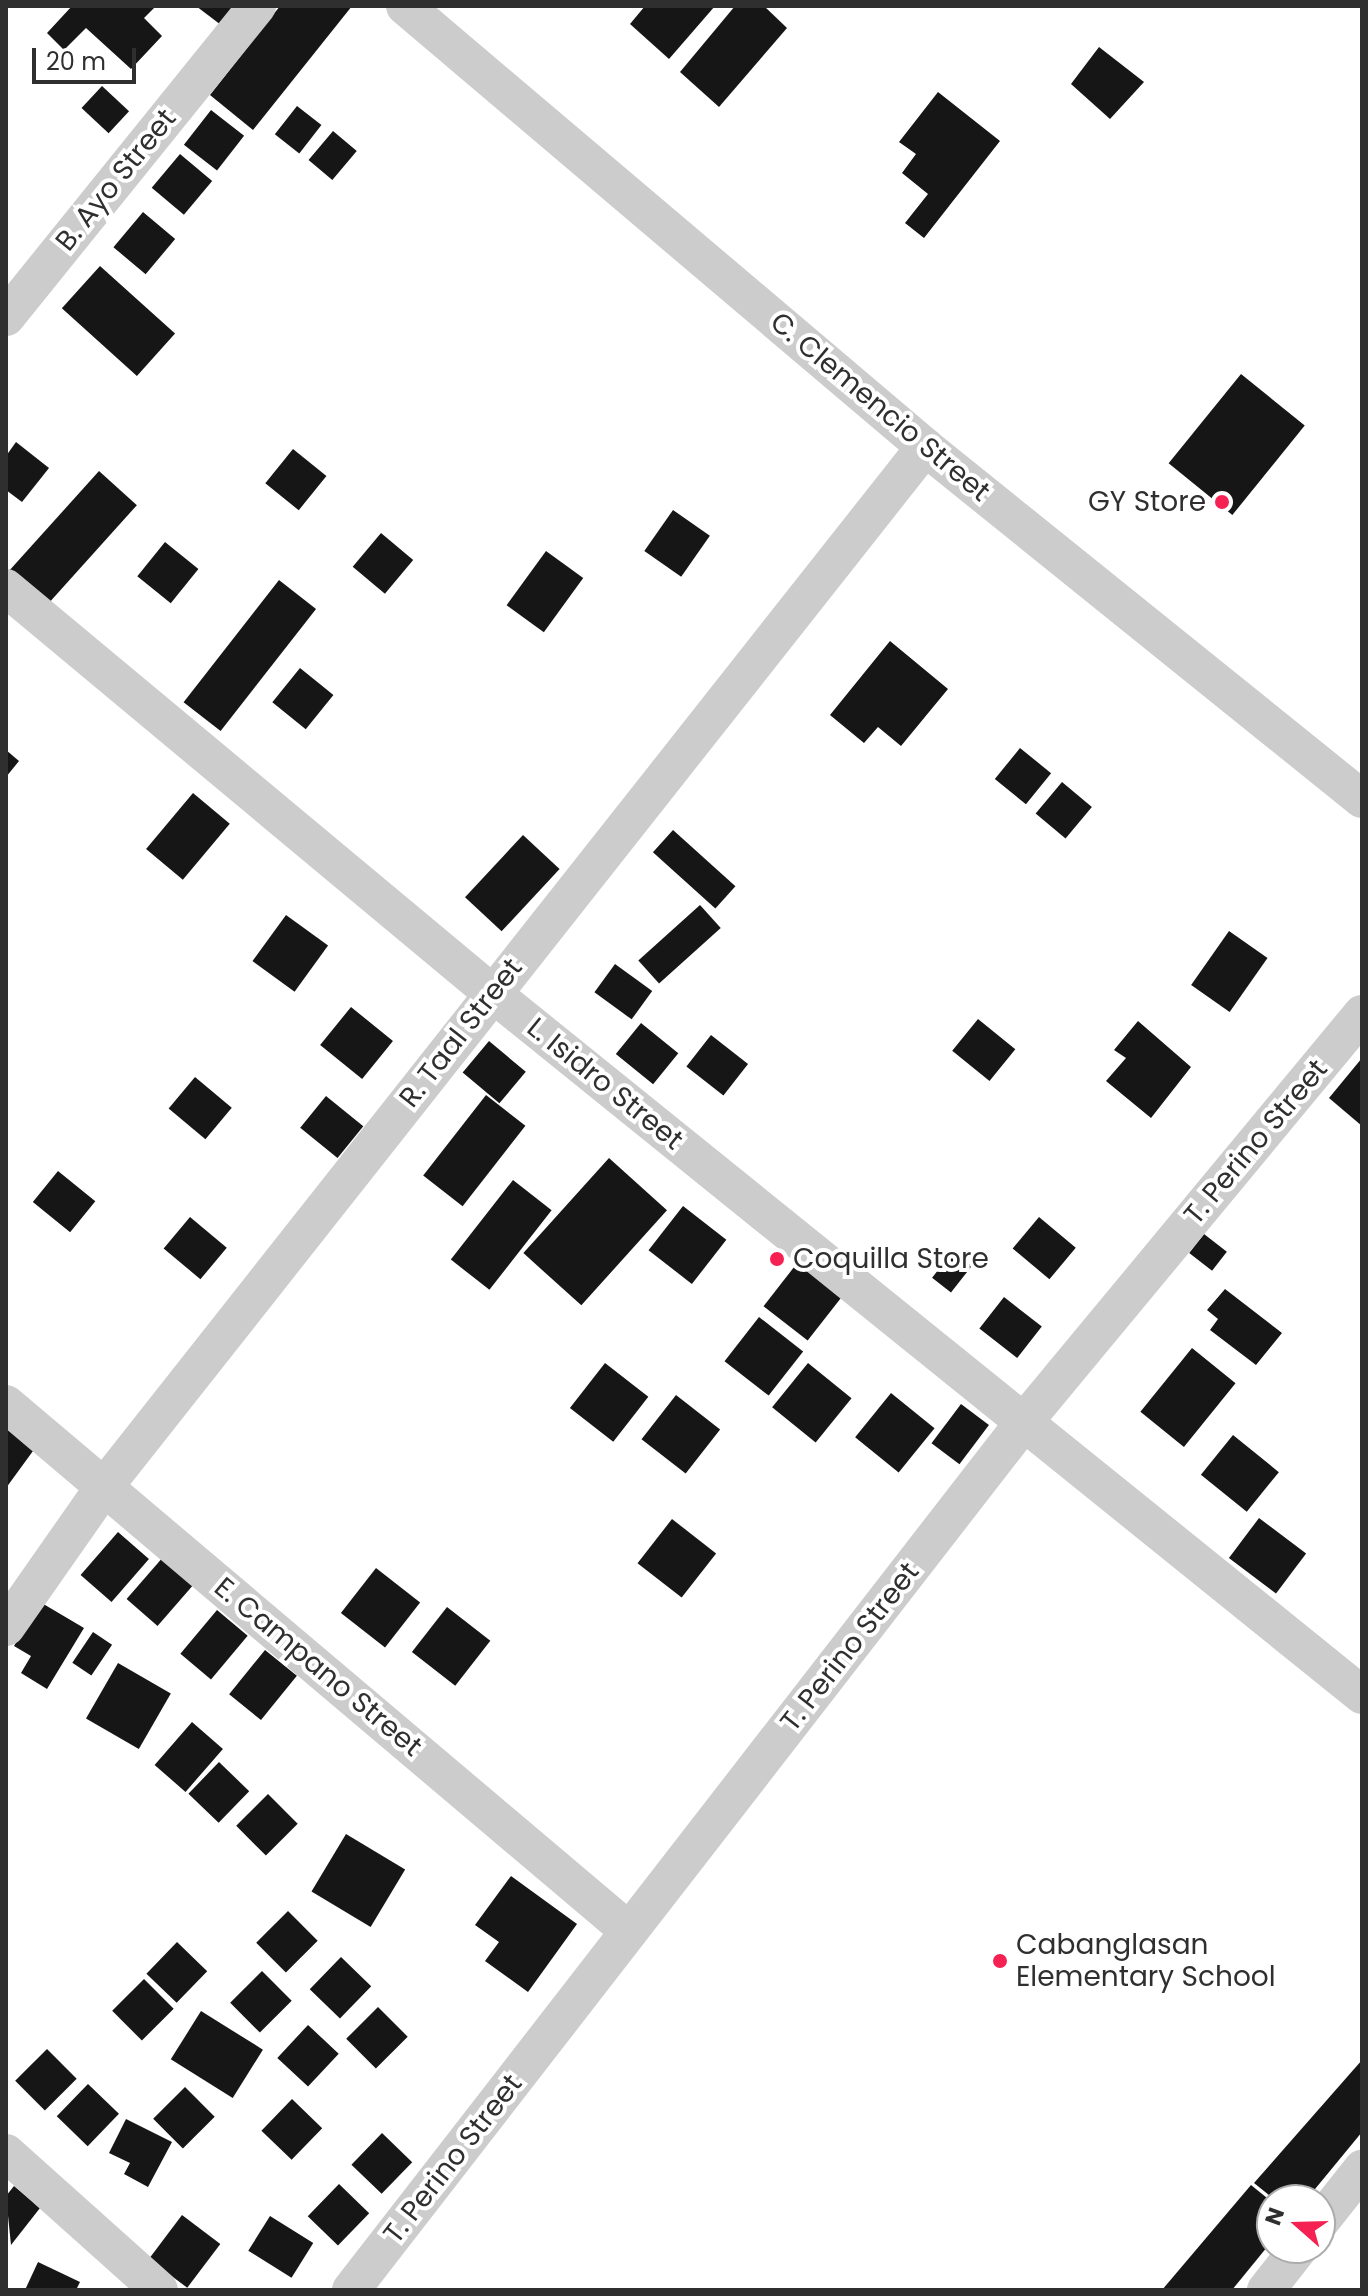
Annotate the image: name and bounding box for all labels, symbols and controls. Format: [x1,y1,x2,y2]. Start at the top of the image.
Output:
scale bar [36,32,140,82]
text: 20 m [46,45,106,78]
street label: B. Ayo Street [49,102,183,258]
street label: C. Clemencio Street [763,305,997,509]
place label: GY Store [1088,485,1206,519]
marker: GY Store [1213,493,1231,511]
street label: R. Taal Street [392,952,530,1114]
street label: L. Isidro Street [520,1011,690,1157]
street label: T. Perino Street [1177,1053,1335,1231]
place label: Coquilla Store [793,1242,989,1276]
marker: Coquilla Store [768,1250,786,1268]
street label: T. Perino Street [774,1556,926,1738]
street label: E. Campano Street [208,1570,428,1764]
place label: Cabanglasan Elementary School [1016,1928,1276,1994]
marker: Cabanglasan Elementary School [991,1952,1009,1970]
street label: T. Perino Street [377,2068,529,2250]
north arrow [1256,2184,1336,2264]
text: N [1257,2203,1292,2229]

